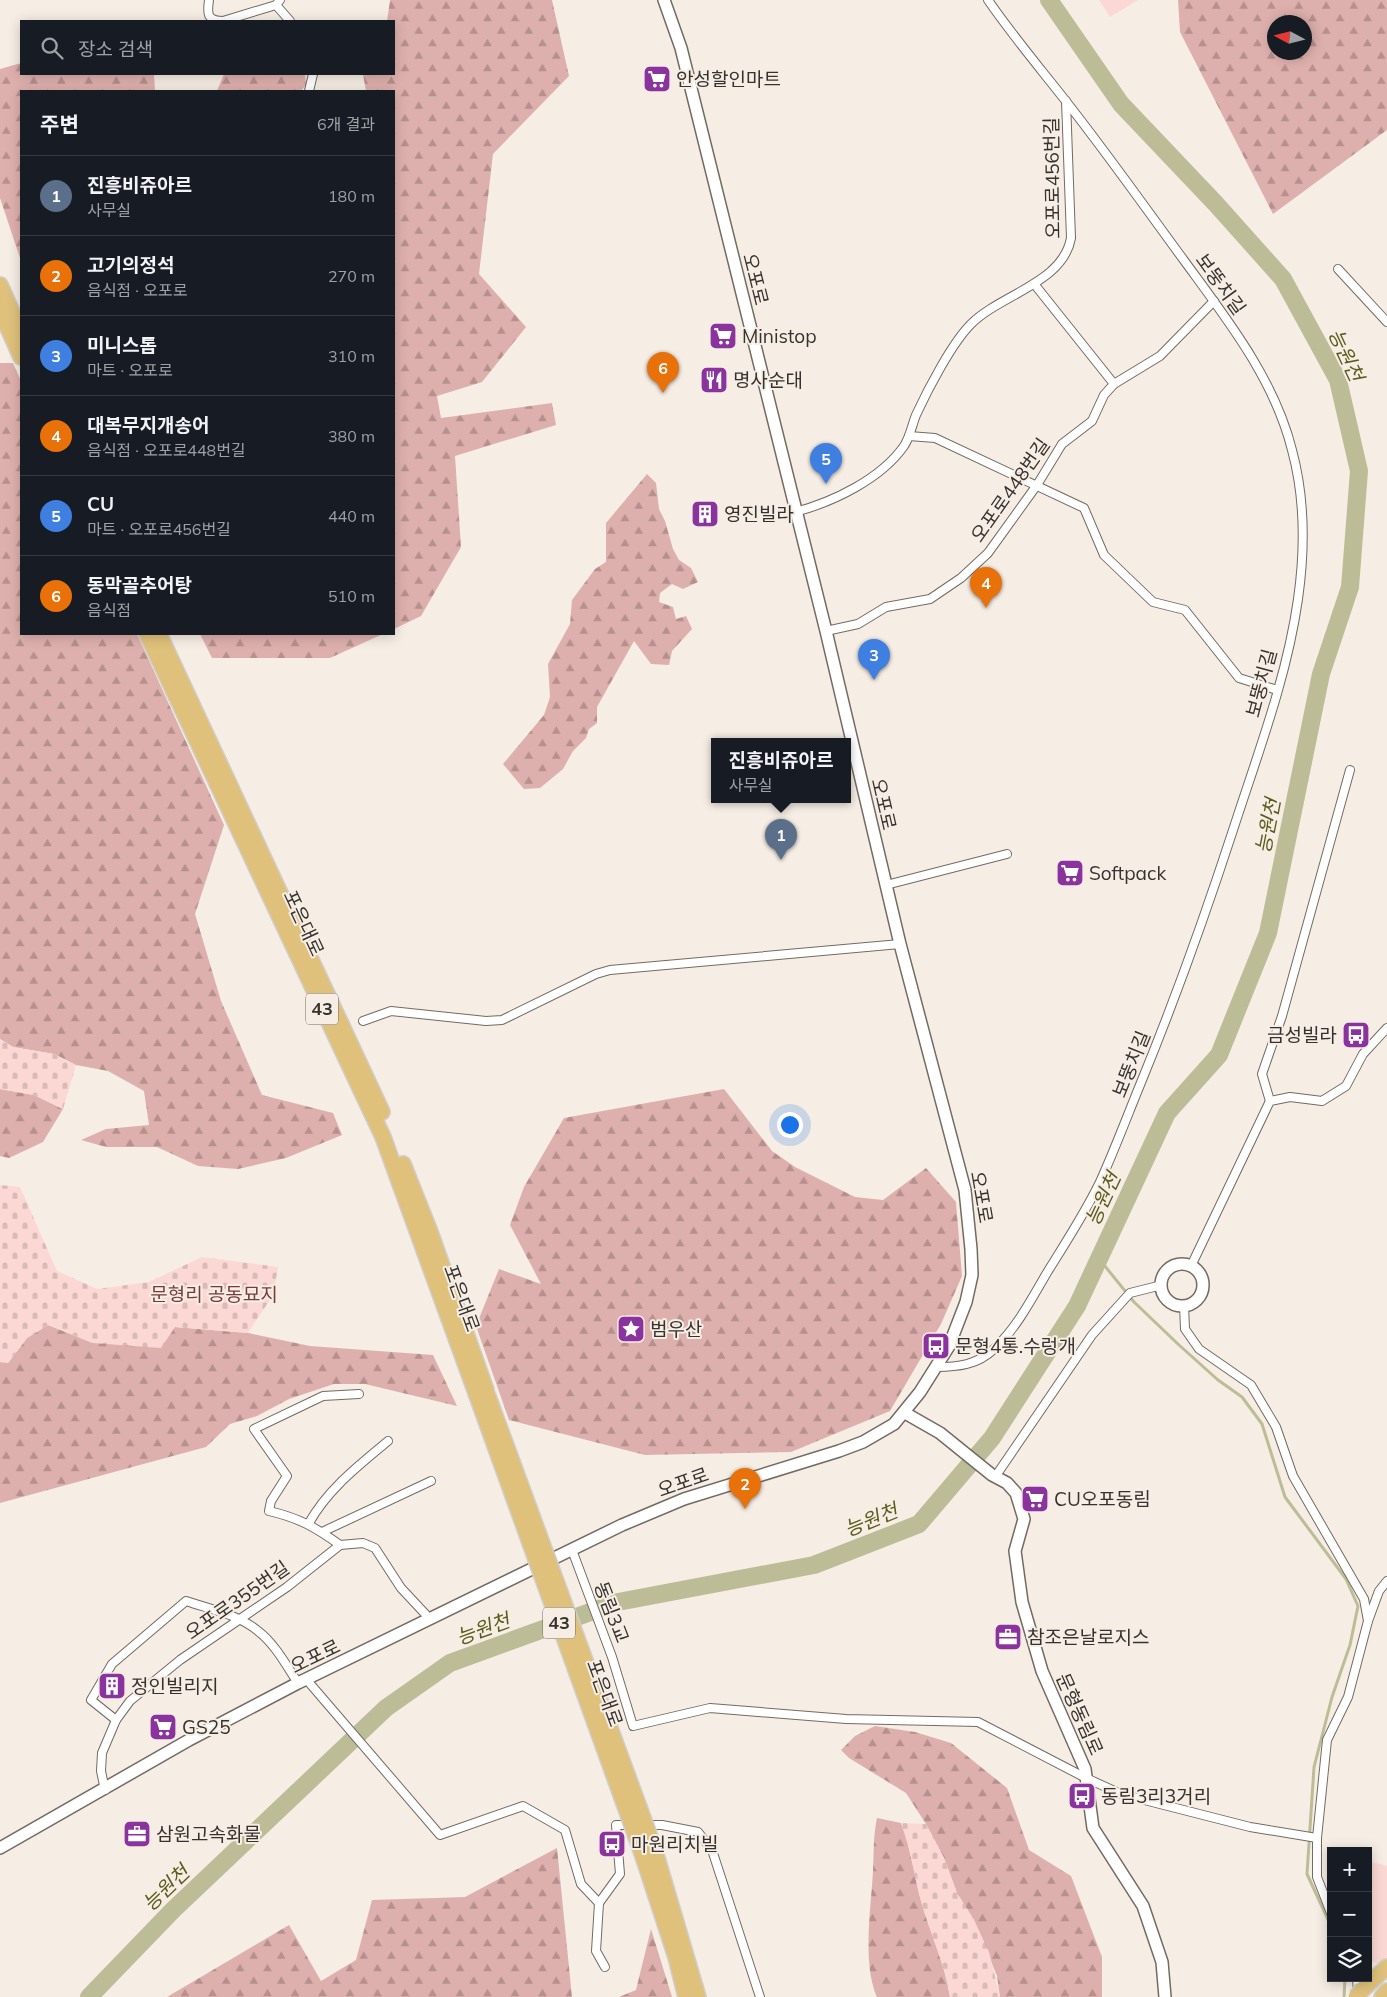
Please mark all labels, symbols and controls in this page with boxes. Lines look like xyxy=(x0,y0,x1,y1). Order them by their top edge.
north arrow xyxy=(1267,15,1312,60)
search box xyxy=(20,20,395,75)
icon: search xyxy=(38,34,66,62)
text: 장소 검색 xyxy=(78,37,153,61)
supermarket icon: 안성할인마트 xyxy=(642,64,672,94)
place label: 안성할인마트 xyxy=(676,67,781,91)
text: 주변 xyxy=(40,111,79,137)
text: 6개 결과 xyxy=(317,114,375,134)
street label: 오포로456번길 xyxy=(1039,117,1065,239)
text: 진흥비쥬아르 xyxy=(87,173,192,197)
text: 1 xyxy=(51,186,61,206)
text: 180 m xyxy=(328,186,375,206)
text: 사무실 xyxy=(87,200,131,220)
street label: 보뚱치길 xyxy=(1191,249,1251,319)
street label: 오포로 xyxy=(738,251,774,307)
text: 고기의정석 xyxy=(87,253,174,277)
text: 2 xyxy=(51,266,61,286)
text: 270 m xyxy=(328,266,375,286)
text: 음식점 · 오포로 xyxy=(87,280,187,300)
supermarket icon: Ministop xyxy=(708,321,738,351)
place label: Ministop xyxy=(742,324,817,348)
water label: 능원천 xyxy=(1323,324,1371,387)
text: 미니스톱 xyxy=(87,333,157,357)
text: 3 xyxy=(51,346,61,366)
text: 310 m xyxy=(328,346,375,366)
pin: 6 xyxy=(647,352,679,393)
text: 마트 · 오포로 xyxy=(87,360,173,380)
restaurant icon: 명사순대 xyxy=(699,365,729,395)
place label: 명사순대 xyxy=(733,368,803,392)
text: 대복무지개송어 xyxy=(87,413,209,437)
text: 4 xyxy=(51,426,61,446)
text: 380 m xyxy=(328,426,375,446)
street label: 오포로448번길 xyxy=(965,433,1055,547)
text: 음식점 · 오포로448번길 xyxy=(87,440,246,460)
pin: 5 xyxy=(810,443,842,484)
text: CU xyxy=(87,492,114,516)
building icon: 영진빌라 xyxy=(690,499,720,529)
place label: 영진빌라 xyxy=(724,502,794,526)
text: 5 xyxy=(51,506,61,526)
text: 440 m xyxy=(328,506,375,526)
text: 마트 · 오포로456번길 xyxy=(87,519,231,539)
pin: 4 xyxy=(970,567,1002,608)
text: 동막골추어탕 xyxy=(87,573,192,597)
text: 6 xyxy=(51,586,61,606)
text: 510 m xyxy=(328,586,375,606)
text: 음식점 xyxy=(87,600,131,620)
pin: 3 xyxy=(858,639,890,680)
street label: 보뚱치길 xyxy=(1240,646,1282,720)
popup xyxy=(711,738,851,803)
text: 진흥비쥬아르 xyxy=(729,748,833,772)
text: 사무실 xyxy=(729,775,773,795)
street label: 오포로 xyxy=(866,776,902,832)
water label: 능원천 xyxy=(1250,794,1286,855)
pin: 1 xyxy=(765,819,797,860)
supermarket icon: Softpack xyxy=(1055,858,1085,888)
place label: Softpack xyxy=(1089,861,1166,885)
street label: 포은대로 xyxy=(278,886,330,960)
road number: 43 xyxy=(306,994,338,1024)
bus stop icon: 금성빌라 xyxy=(1341,1020,1371,1050)
place label: 금성빌라 xyxy=(1267,1023,1337,1047)
street label: 보뚱치길 xyxy=(1107,1027,1155,1101)
your location xyxy=(777,1112,803,1138)
water label: 능원천 xyxy=(1080,1166,1127,1229)
street label: 오포로 xyxy=(966,1169,998,1225)
street label: 포은대로 xyxy=(439,1261,485,1335)
park label: 문형리 공동묘지 xyxy=(150,1282,278,1306)
place icon: 범우산 xyxy=(616,1314,646,1344)
place label: 범우산 xyxy=(650,1317,702,1341)
bus stop icon: 문형4통.수렁개 xyxy=(921,1331,951,1361)
place label: 문형4통.수렁개 xyxy=(955,1334,1076,1358)
street label: 오포로 xyxy=(654,1462,712,1502)
pin: 2 xyxy=(729,1468,761,1509)
supermarket icon: CU오포동림 xyxy=(1020,1484,1050,1514)
place label: CU오포동림 xyxy=(1054,1487,1151,1511)
water label: 능원천 xyxy=(841,1497,903,1541)
street label: 오포로355번길 xyxy=(180,1555,294,1645)
street label: 동림3교 xyxy=(589,1578,635,1646)
water label: 능원천 xyxy=(453,1606,515,1650)
road number: 43 xyxy=(543,1608,575,1639)
office icon: 참조은날로지스 xyxy=(993,1622,1023,1652)
place label: 참조은날로지스 xyxy=(1027,1625,1149,1649)
street label: 오포로 xyxy=(286,1634,344,1678)
street label: 포은대로 xyxy=(582,1656,628,1730)
street label: 문형동림로 xyxy=(1051,1669,1109,1759)
building icon: 정인빌리지 xyxy=(97,1671,127,1701)
place label: 정인빌리지 xyxy=(131,1674,218,1698)
supermarket icon: GS25 xyxy=(148,1712,178,1742)
place label: GS25 xyxy=(182,1715,231,1739)
bus stop icon: 동림3리3거리 xyxy=(1067,1781,1097,1811)
place label: 동림3리3거리 xyxy=(1101,1784,1211,1808)
office icon: 삼원고속화물 xyxy=(122,1819,152,1849)
place label: 삼원고속화물 xyxy=(156,1822,261,1846)
bus stop icon: 마원리치빌 xyxy=(597,1829,627,1859)
place label: 마원리치빌 xyxy=(631,1832,718,1856)
map controls xyxy=(1327,1847,1372,1982)
button: + xyxy=(1327,1847,1372,1892)
water label: 능원천 xyxy=(137,1858,196,1916)
button: − xyxy=(1327,1892,1372,1937)
button: layers xyxy=(1327,1937,1372,1982)

